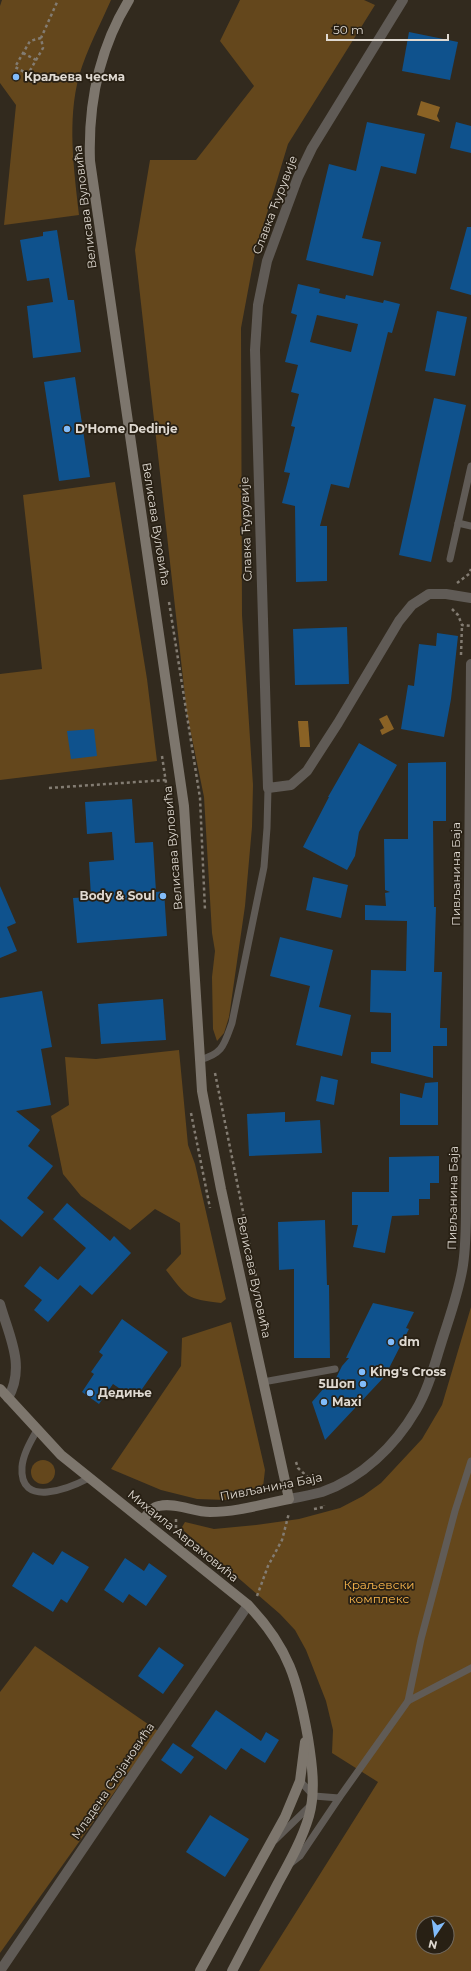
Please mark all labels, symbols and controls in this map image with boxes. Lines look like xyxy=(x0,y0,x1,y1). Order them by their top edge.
scale bar xyxy=(327,16,448,42)
text: 50 m xyxy=(333,22,364,37)
place label: Краљева чесма xyxy=(24,69,125,84)
marker: Краљева чесма xyxy=(11,72,21,82)
street label: Велисава Вуловића xyxy=(69,144,100,270)
street label: Славка Ћурувије xyxy=(249,153,300,256)
place label: D'Home Dedinje xyxy=(75,421,178,436)
marker: D'Home Dedinje xyxy=(62,424,72,434)
street label: Велисава Вуловића xyxy=(139,461,174,587)
street label: Славка Ћурувије xyxy=(236,476,255,582)
street label: Велисава Вуловића xyxy=(160,785,185,911)
street label: Пивљанина Баја xyxy=(448,822,463,926)
place label: Body & Soul xyxy=(80,888,155,903)
marker: Body & Soul xyxy=(158,891,168,901)
street label: Пивљанина Баја xyxy=(444,1146,461,1250)
street label: Велисава Вуловића xyxy=(234,1214,275,1339)
place label: dm xyxy=(399,1334,420,1349)
marker: dm xyxy=(386,1337,396,1347)
place label: King's Cross xyxy=(370,1364,447,1379)
marker: King's Cross xyxy=(357,1367,367,1377)
place label: 5Шоп xyxy=(319,1376,355,1391)
marker: 5Шоп xyxy=(358,1379,368,1389)
place label: Дедиње xyxy=(98,1385,152,1400)
marker: Дедиње xyxy=(85,1388,95,1398)
place label: Maxi xyxy=(332,1394,362,1409)
marker: Maxi xyxy=(319,1397,329,1407)
street label: Пивљанина Баја xyxy=(218,1469,323,1504)
street label: Михаила Аврамовића xyxy=(125,1486,242,1585)
park label: Краљевски комплекс xyxy=(343,1577,415,1606)
street label: Младена Стојановића xyxy=(68,1719,157,1842)
north arrow xyxy=(415,1915,455,1955)
text: N xyxy=(427,1937,439,1953)

